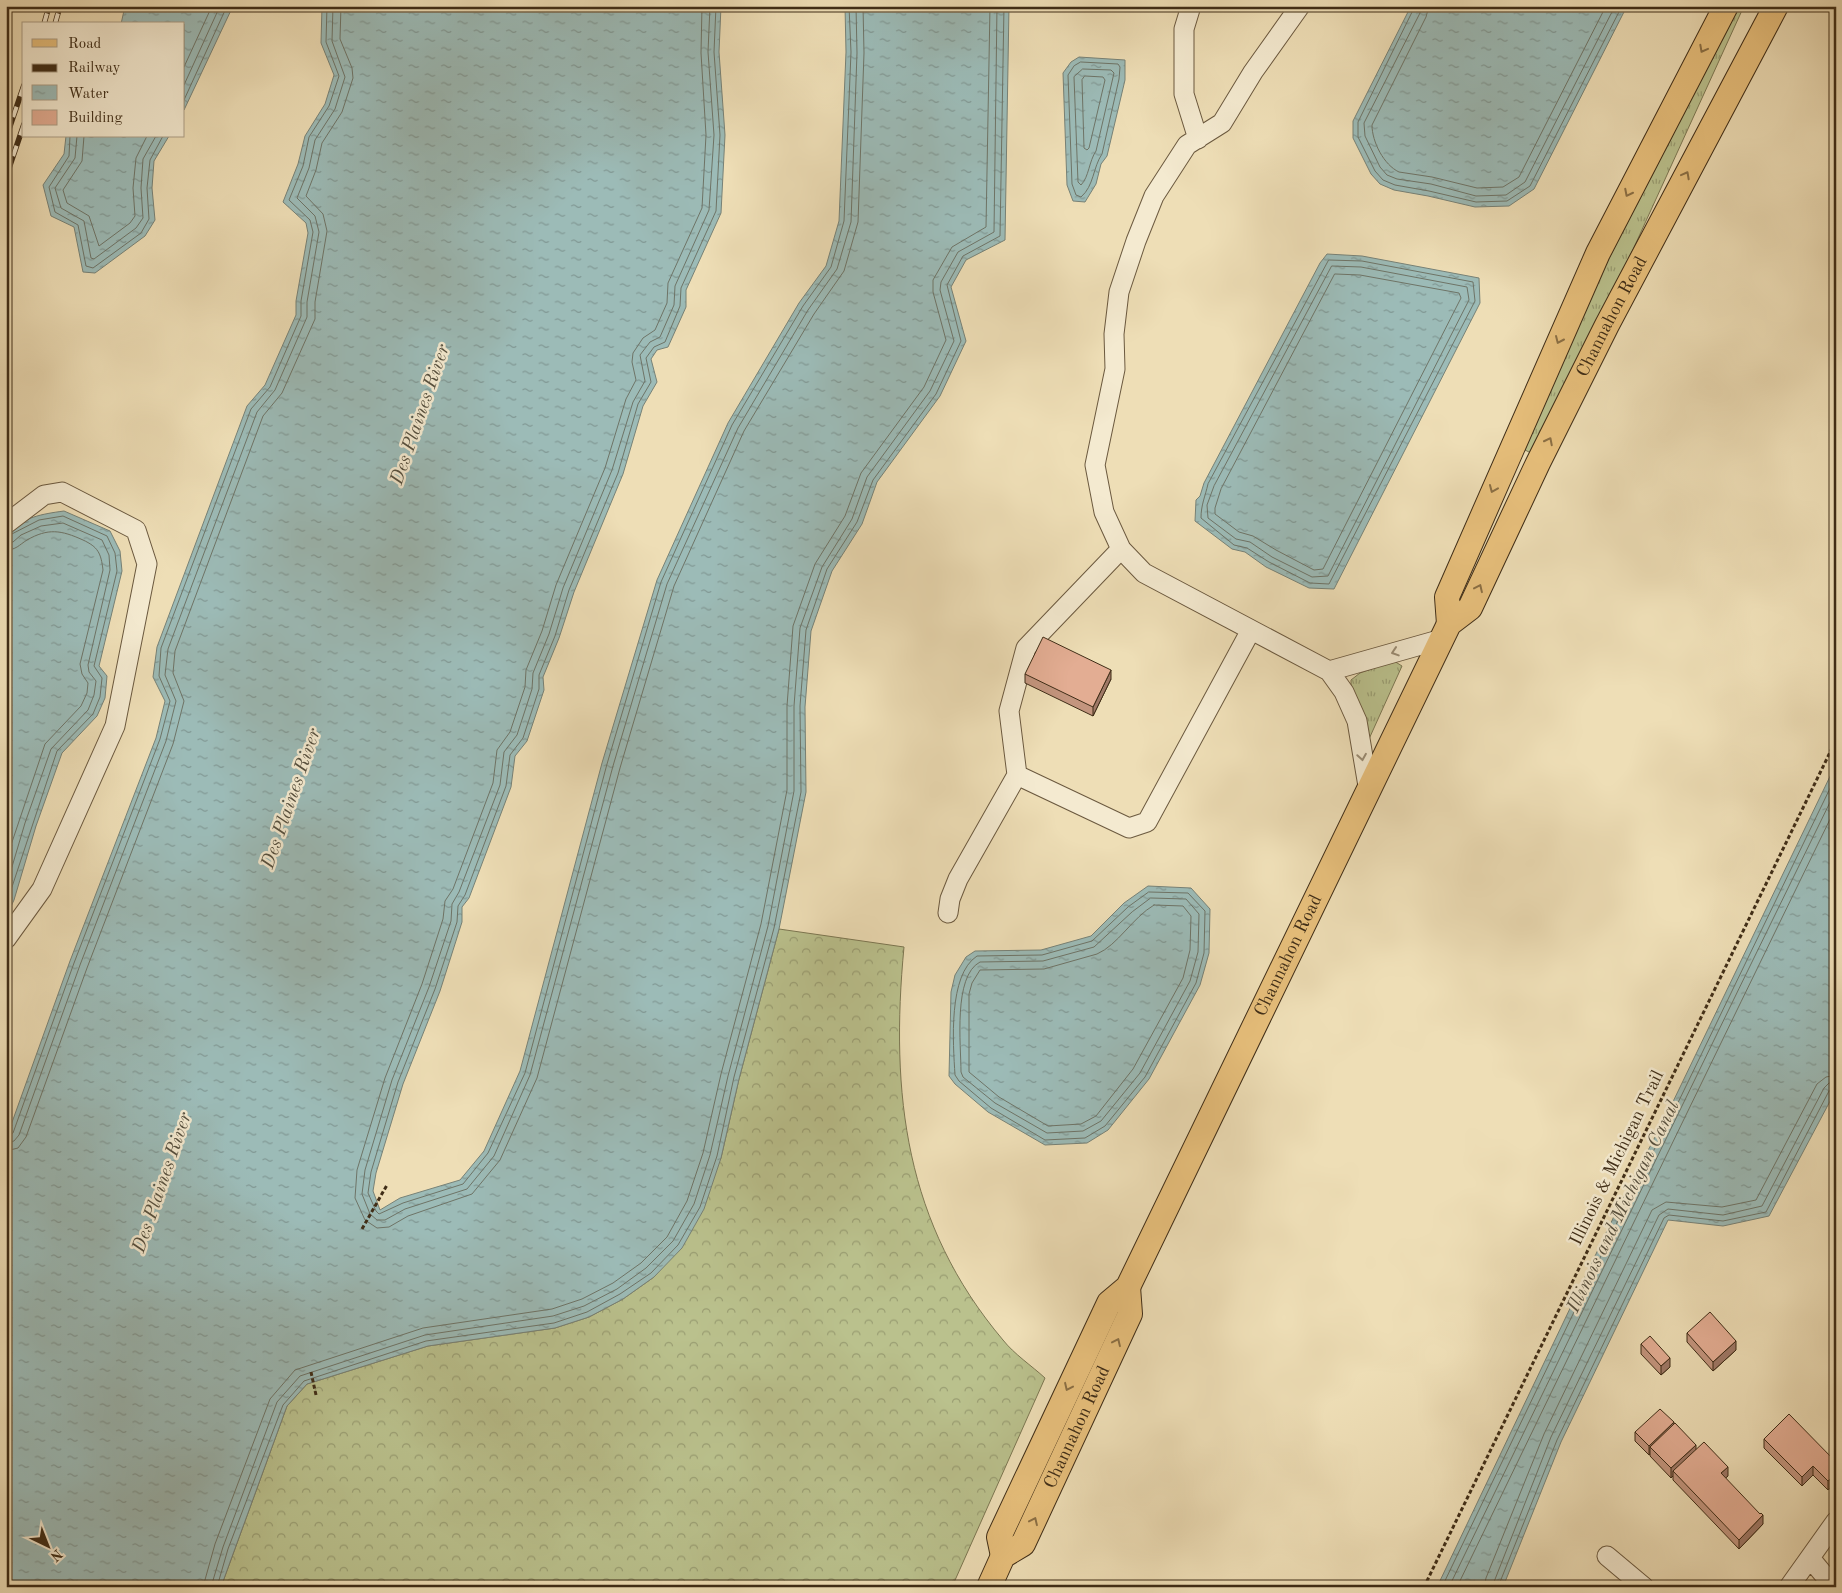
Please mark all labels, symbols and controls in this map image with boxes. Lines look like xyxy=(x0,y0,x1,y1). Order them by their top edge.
legend xyxy=(22,22,185,138)
text: Road xyxy=(68,37,102,52)
one-way arrow xyxy=(1699,44,1709,53)
text: Railway xyxy=(68,61,121,76)
text: Water xyxy=(68,87,109,102)
text: Building xyxy=(68,111,123,126)
one-way arrow xyxy=(1680,172,1690,181)
one-way arrow xyxy=(1624,188,1634,197)
street label: Channahon Road xyxy=(1574,254,1651,380)
one-way arrow xyxy=(1554,335,1565,344)
water label: Des Plaines River xyxy=(388,342,454,488)
one-way arrow xyxy=(1543,437,1553,446)
one-way arrow xyxy=(1489,484,1500,493)
one-way arrow xyxy=(1473,584,1484,593)
one-way arrow xyxy=(1391,646,1400,656)
water label: Des Plaines River xyxy=(259,726,325,872)
one-way arrow xyxy=(1357,752,1367,761)
street label: Channahon Road xyxy=(1251,892,1325,1019)
street label: Illinois & Michigan Trail xyxy=(1567,1068,1667,1248)
water label: Illinois and Michigan Canal xyxy=(1564,1098,1684,1317)
water label: Des Plaines River xyxy=(130,1110,196,1256)
one-way arrow xyxy=(1111,1338,1122,1347)
street label: Channahon Road xyxy=(1041,1363,1113,1491)
one-way arrow xyxy=(1064,1382,1075,1391)
one-way arrow xyxy=(1027,1517,1038,1526)
north arrow xyxy=(22,1520,72,1570)
text: N xyxy=(47,1546,65,1564)

